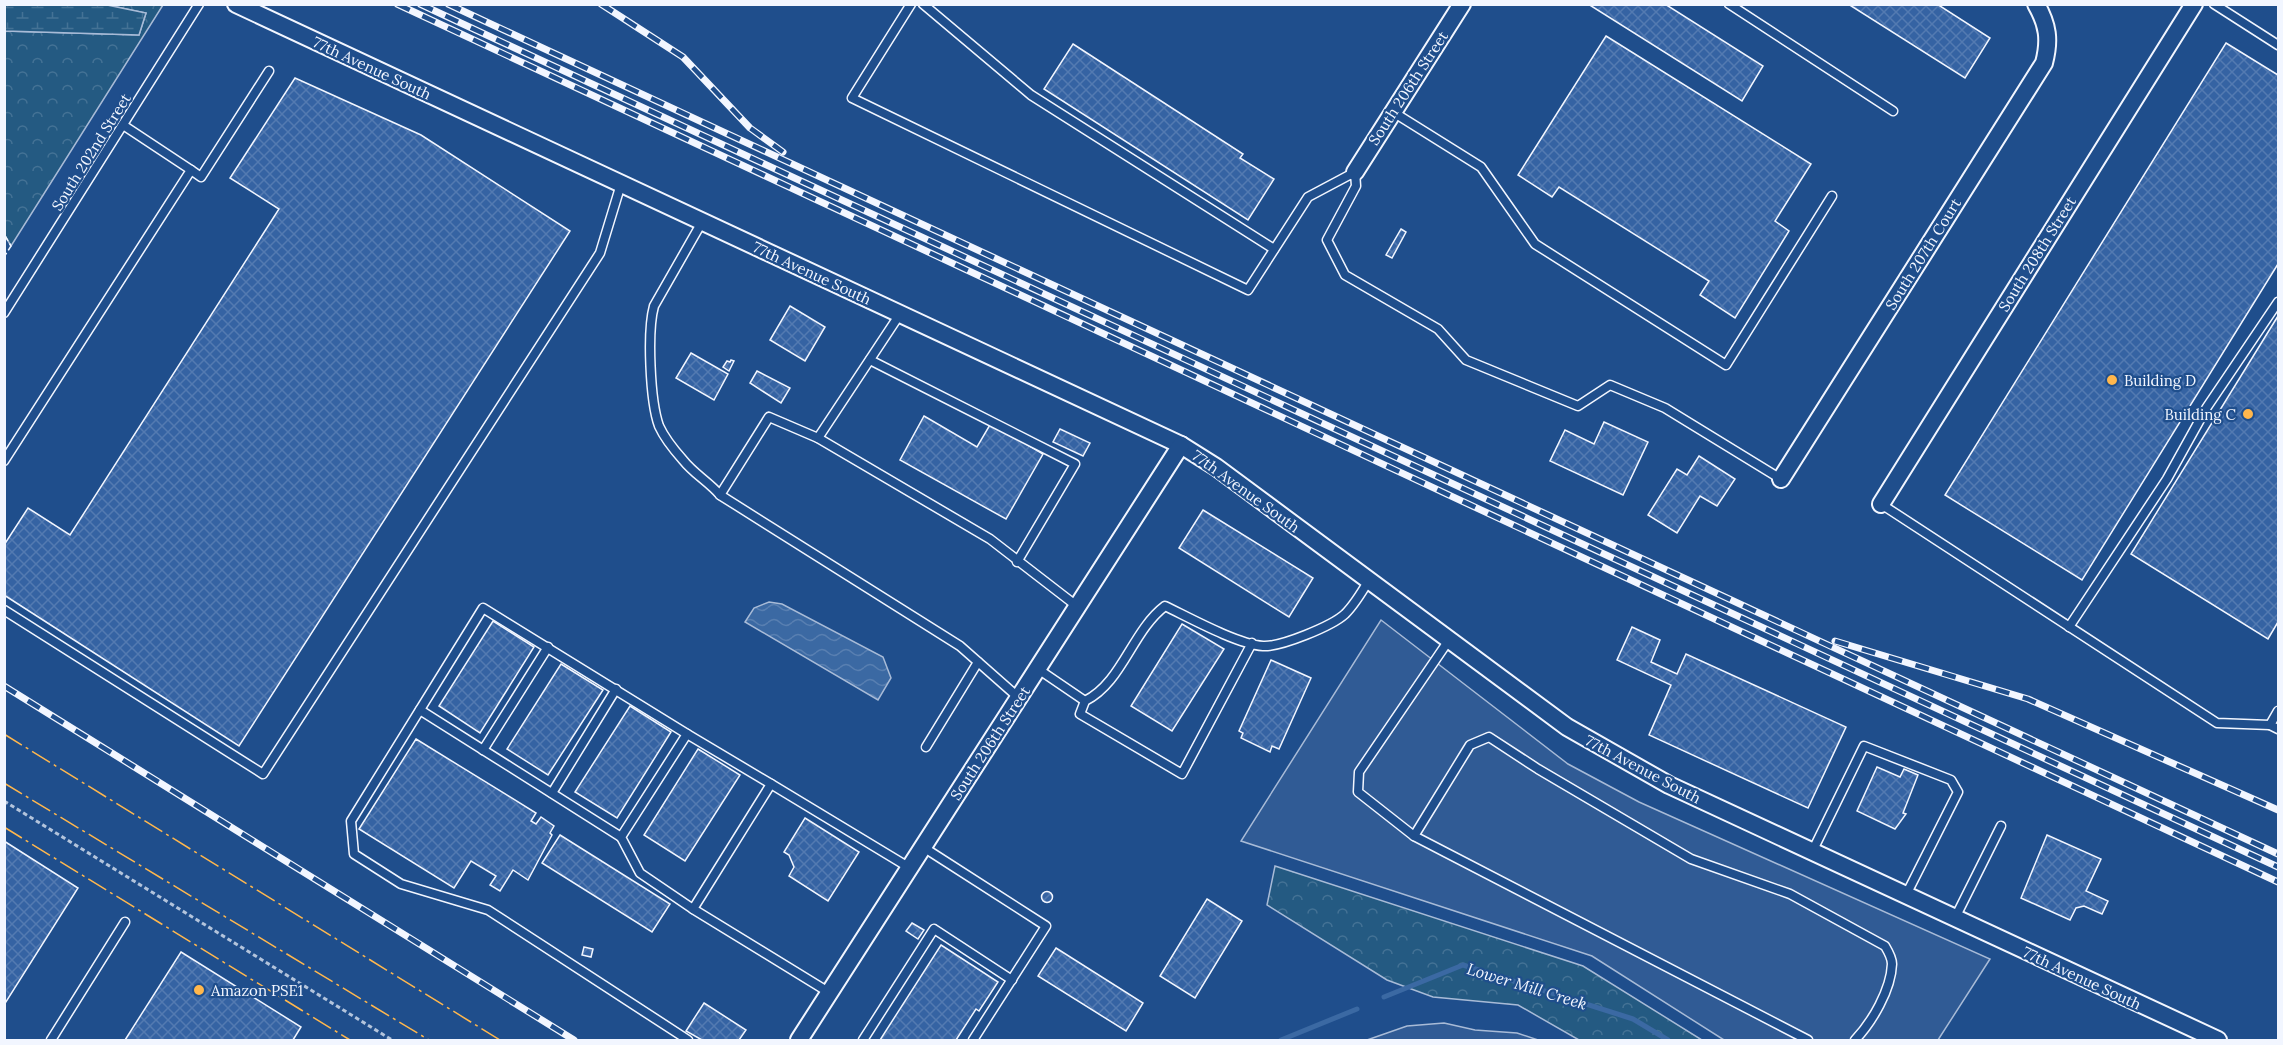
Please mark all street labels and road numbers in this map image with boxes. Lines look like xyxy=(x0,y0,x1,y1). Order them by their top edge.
street label: South 206th Street xyxy=(1364,27,1452,149)
street label: 77th Avenue South xyxy=(310,32,434,104)
street label: South 202nd Street xyxy=(47,90,135,214)
street label: South 208th Street xyxy=(1994,193,2080,315)
street label: South 207th Court xyxy=(1881,194,1965,313)
street label: 77th Avenue South xyxy=(750,237,874,309)
street label: 77th Avenue South xyxy=(1188,446,1304,536)
street label: South 206th Street xyxy=(946,682,1034,804)
street label: 77th Avenue South xyxy=(1582,730,1704,808)
street label: 77th Avenue South xyxy=(2020,942,2144,1014)

